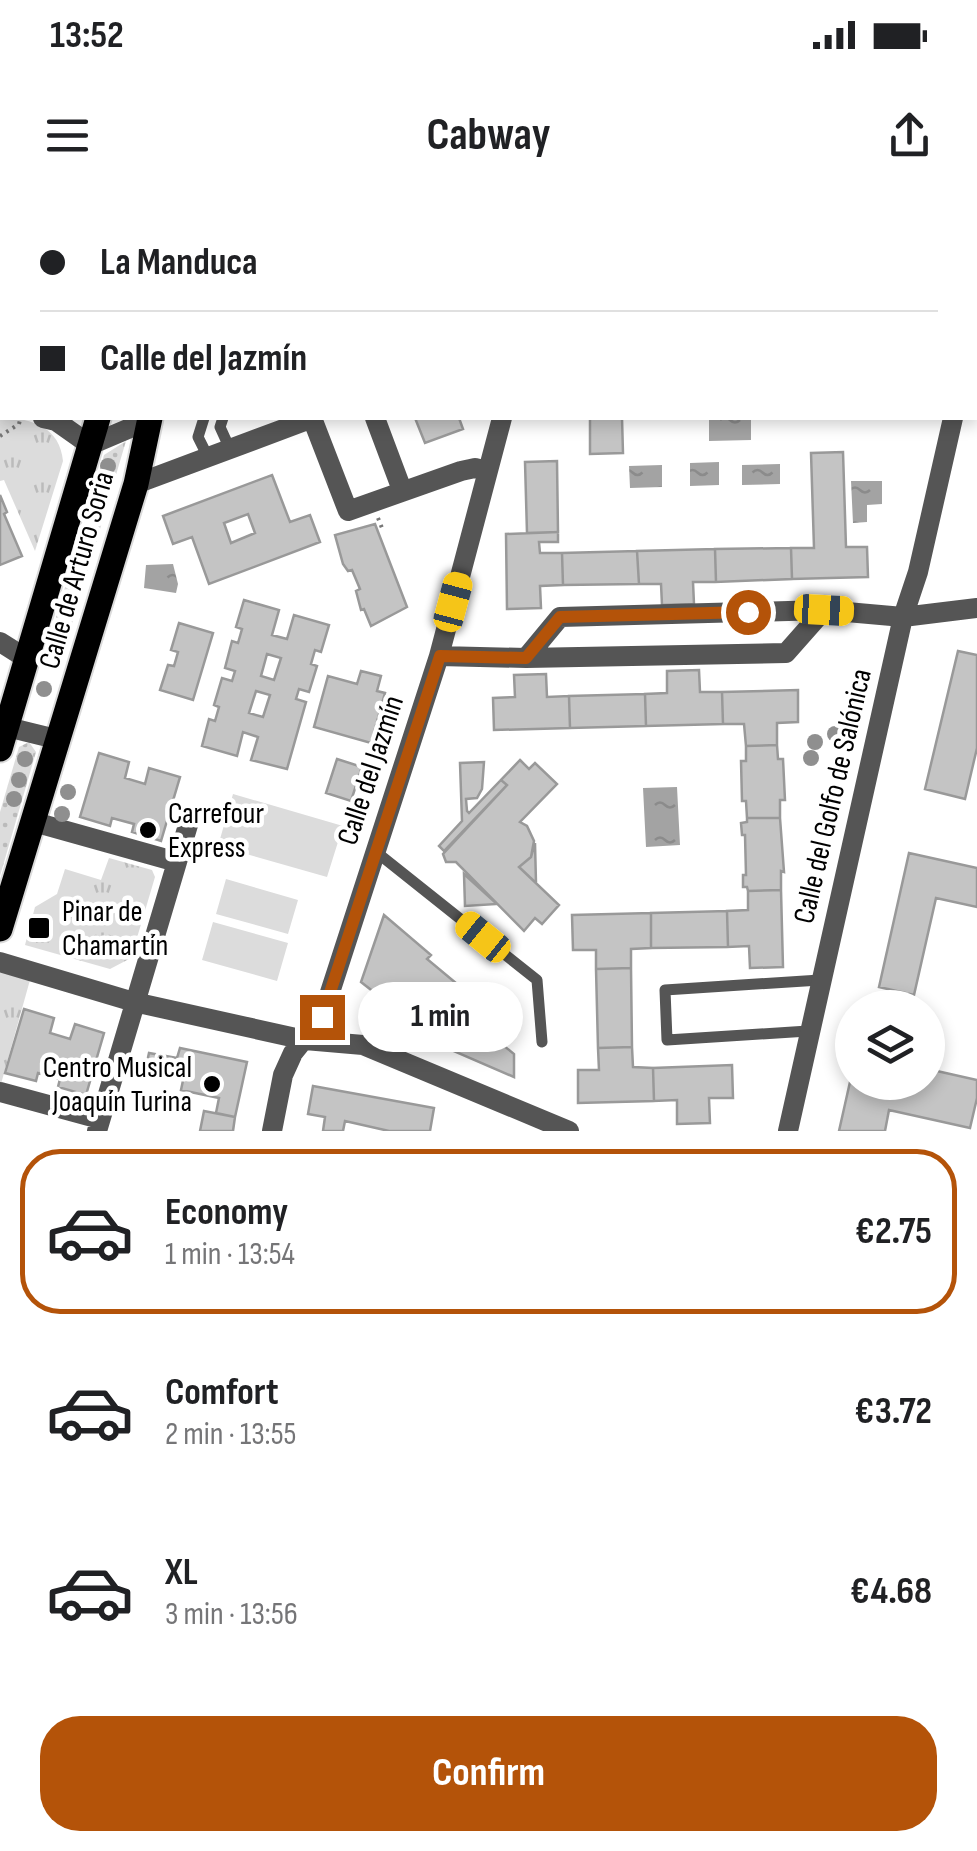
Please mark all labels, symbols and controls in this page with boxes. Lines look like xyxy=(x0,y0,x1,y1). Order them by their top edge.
text: 13:52 xyxy=(50,13,124,58)
icon: menu xyxy=(40,108,95,163)
text: Cabway xyxy=(427,108,550,163)
icon: share xyxy=(882,108,937,163)
text: La Manduca xyxy=(100,240,258,285)
text: Calle del Jazmín xyxy=(100,336,307,381)
street label: Calle de Arturo Soria xyxy=(32,468,122,673)
car xyxy=(431,569,475,635)
route start xyxy=(726,590,771,635)
car xyxy=(793,593,855,627)
street label: Calle del Golfo de Salónica xyxy=(786,665,880,927)
street label: Calle del Jazmín xyxy=(330,691,412,849)
place label: Carrefour Express xyxy=(168,796,264,866)
marker: Carrefour Express xyxy=(137,819,159,841)
place label: Pinar de Chamartín xyxy=(62,894,168,964)
car xyxy=(450,906,516,968)
marker: Pinar de Chamartín xyxy=(26,915,52,941)
callout: 1 min xyxy=(357,982,522,1052)
map controls xyxy=(835,990,945,1100)
button: layers xyxy=(835,990,945,1100)
route end xyxy=(300,995,345,1040)
text: 1 min xyxy=(411,997,470,1036)
place label: Centro Musical Joaquín Turina xyxy=(43,1050,192,1120)
marker: Centro Musical Joaquín Turina xyxy=(201,1073,223,1095)
icon: car xyxy=(45,1187,135,1277)
text: Economy xyxy=(165,1190,288,1235)
text: €2.75 xyxy=(855,1209,932,1254)
text: 1 min · 13:54 xyxy=(165,1235,295,1274)
icon: car xyxy=(45,1367,135,1457)
text: Comfort xyxy=(165,1370,279,1415)
text: €3.72 xyxy=(855,1389,932,1434)
text: 2 min · 13:55 xyxy=(165,1415,296,1454)
icon: car xyxy=(45,1547,135,1637)
text: XL xyxy=(165,1550,198,1595)
text: €4.68 xyxy=(850,1569,932,1614)
text: 3 min · 13:56 xyxy=(165,1595,298,1634)
button: Confirm xyxy=(40,1716,937,1831)

